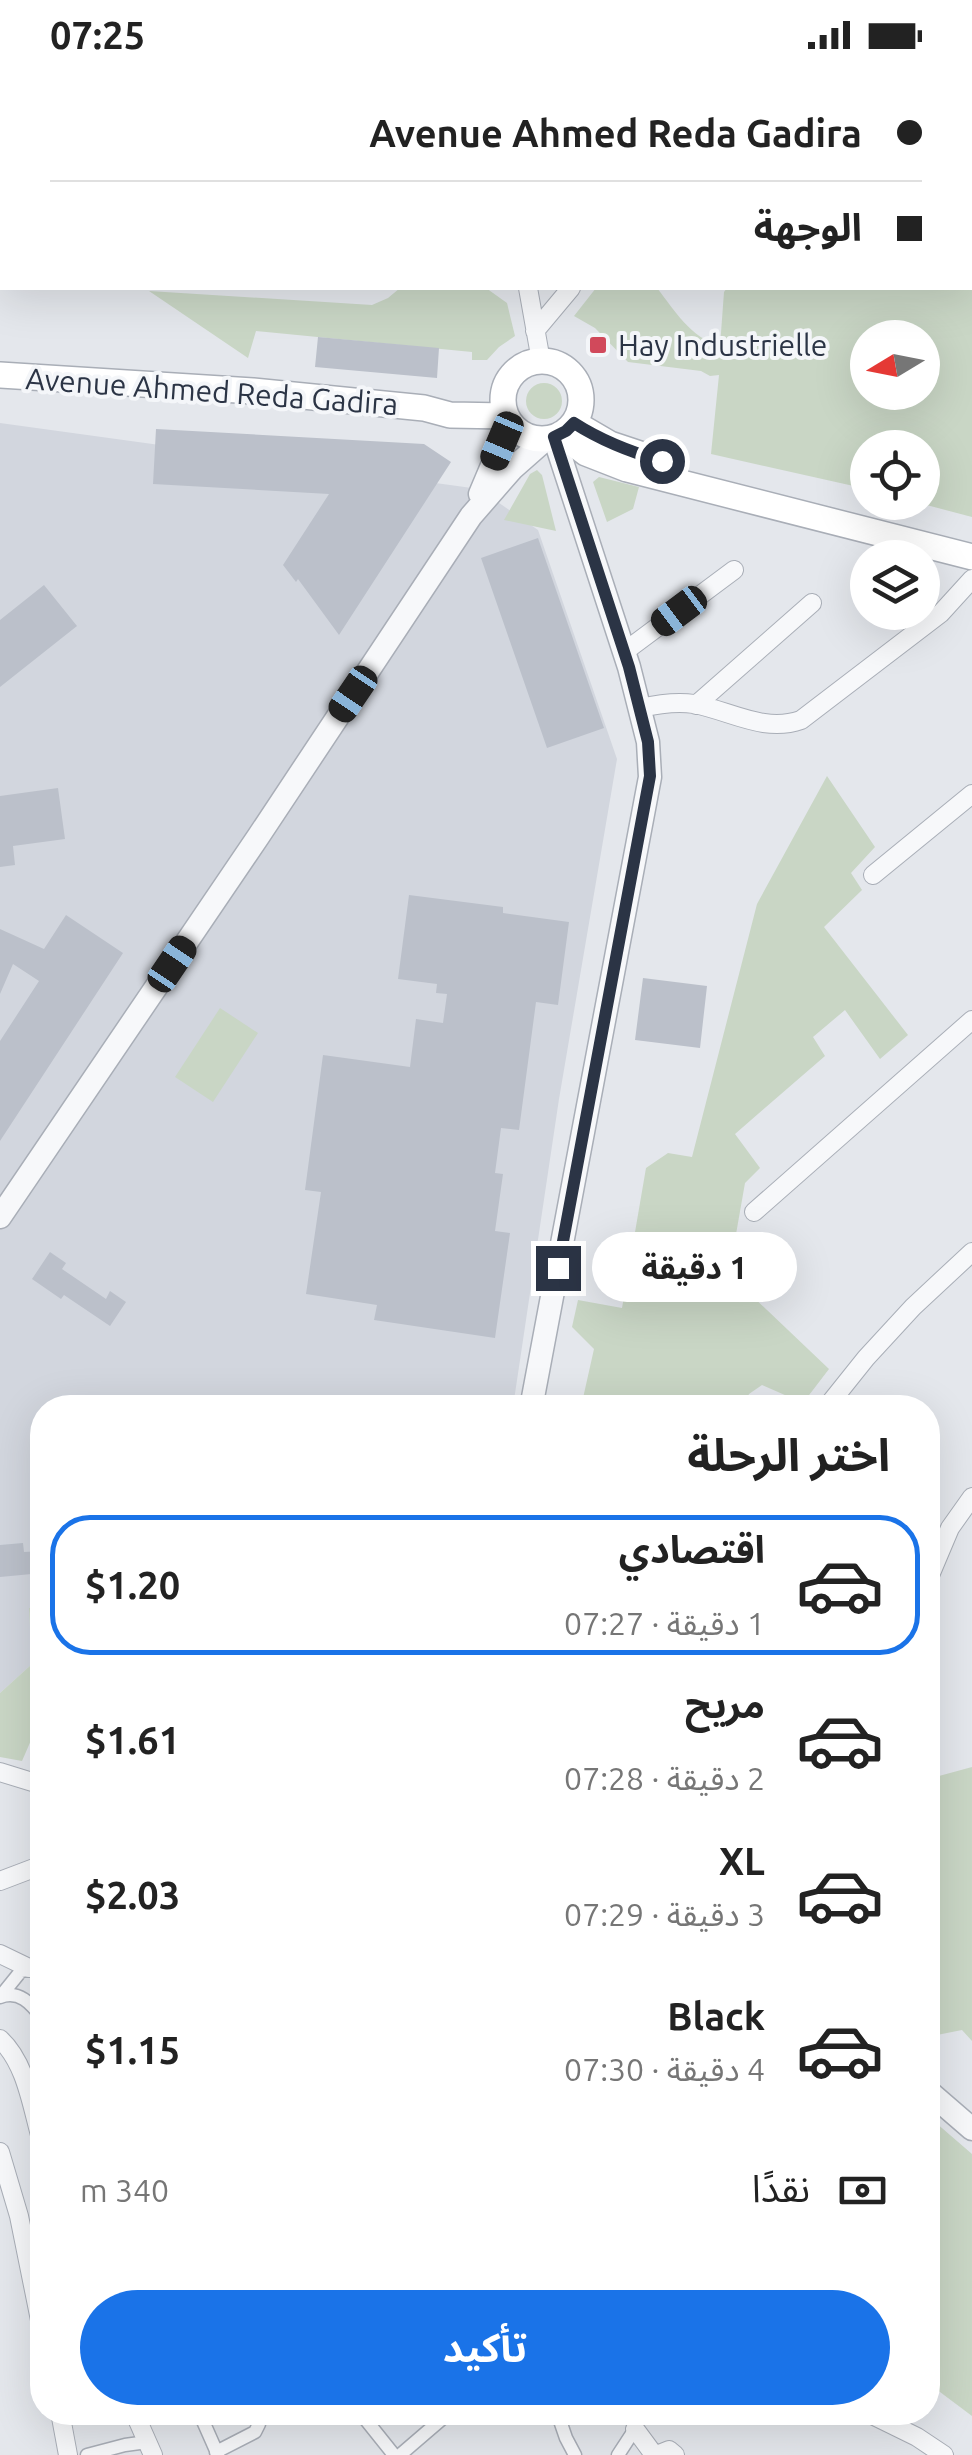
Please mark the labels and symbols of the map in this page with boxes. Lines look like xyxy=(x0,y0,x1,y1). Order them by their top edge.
north arrow xyxy=(850,320,940,410)
place label: Hay Industrielle xyxy=(618,328,827,362)
marker: Hay Industrielle xyxy=(587,334,609,356)
street label: Avenue Ahmed Reda Gadira xyxy=(25,361,399,421)
car xyxy=(476,408,528,474)
route start xyxy=(640,439,685,484)
car xyxy=(646,581,712,641)
car xyxy=(324,661,382,727)
car xyxy=(143,931,201,997)
callout: 1 دقيقة xyxy=(593,1233,798,1303)
route end xyxy=(536,1246,581,1291)

